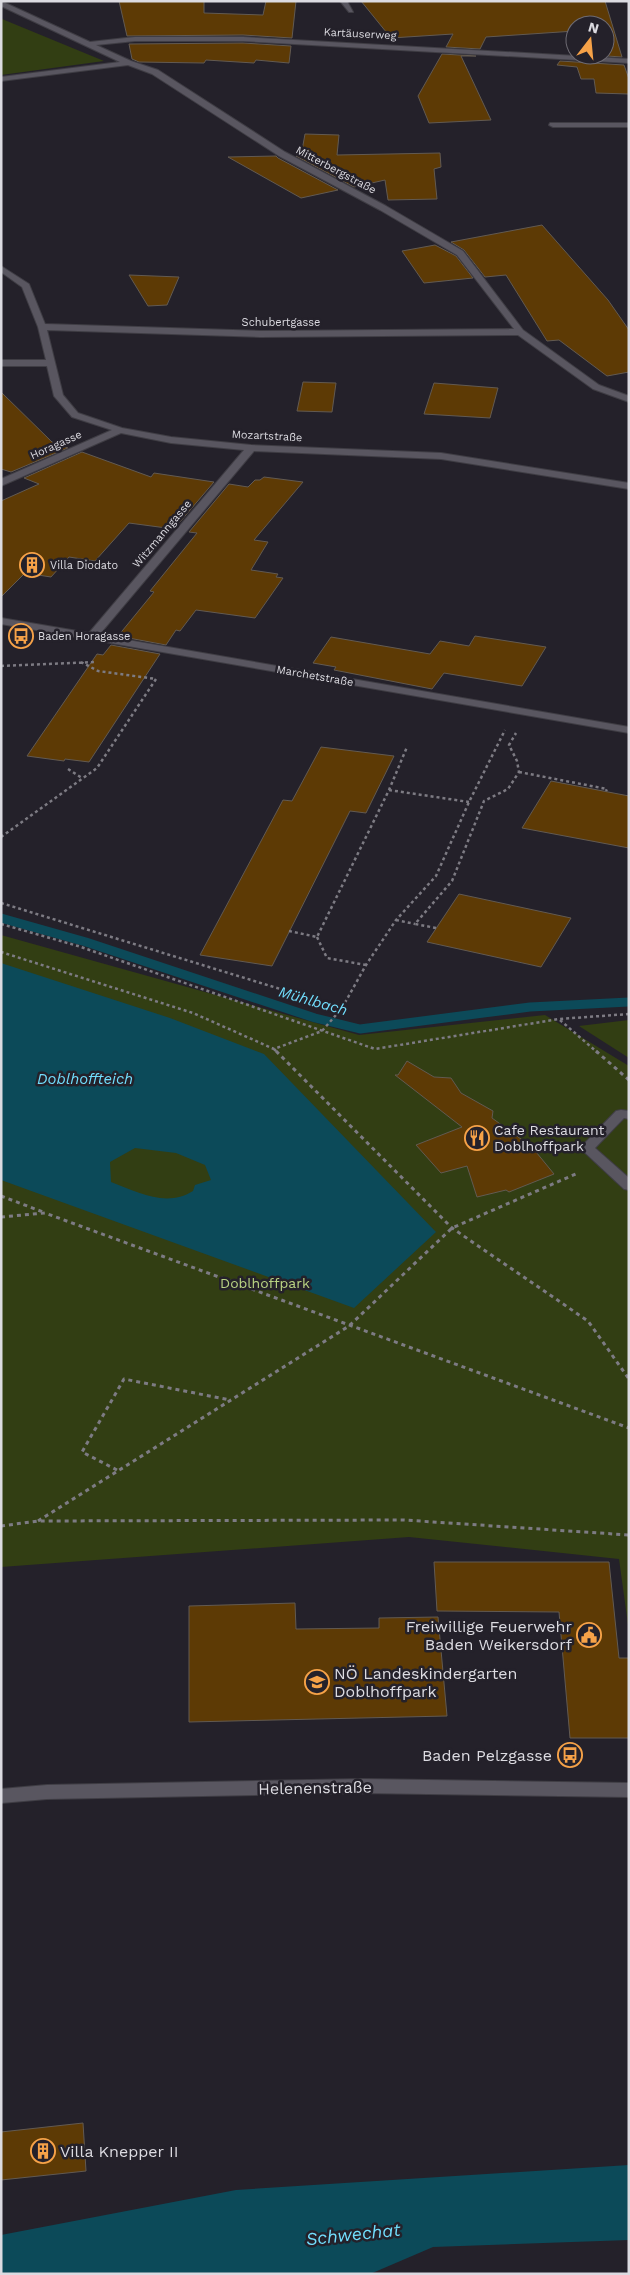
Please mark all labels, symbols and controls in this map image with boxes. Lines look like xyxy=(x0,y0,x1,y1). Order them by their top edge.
north arrow xyxy=(565,15,615,65)
text: N xyxy=(586,18,601,37)
street label: Kartäuserweg xyxy=(323,26,397,42)
street label: Mitterbergstraße xyxy=(294,143,378,197)
street label: Schubertgasse xyxy=(242,316,320,329)
street label: Horagasse xyxy=(28,428,84,462)
street label: Mozartstraße xyxy=(231,428,303,444)
street label: Witzmanngasse xyxy=(130,498,194,570)
building icon: Villa Diodato xyxy=(19,552,45,578)
place label: Villa Diodato xyxy=(50,559,118,572)
bus stop icon: Baden Horagasse xyxy=(8,623,34,649)
place label: Baden Horagasse xyxy=(38,630,130,643)
street label: Marchetstraße xyxy=(276,663,354,689)
water label: Mühlbach xyxy=(277,983,349,1019)
water label: Doblhoffteich xyxy=(37,1070,133,1088)
place label: Cafe Restaurant Doblhoffpark xyxy=(494,1122,605,1154)
restaurant icon: Cafe Restaurant Doblhoffpark xyxy=(464,1125,490,1151)
park label: Doblhoffpark xyxy=(220,1275,310,1291)
place label: Freiwillige Feuerwehr Baden Weikersdorf xyxy=(406,1617,573,1654)
public building icon: Freiwillige Feuerwehr Baden Weikersdorf xyxy=(576,1622,602,1648)
place label: NÖ Landeskindergarten Doblhoffpark xyxy=(334,1664,517,1701)
school or university icon: NÖ Landeskindergarten Doblhoffpark xyxy=(304,1669,330,1695)
bus stop icon: Baden Pelzgasse xyxy=(557,1742,583,1768)
place label: Baden Pelzgasse xyxy=(422,1746,552,1765)
street label: Helenenstraße xyxy=(258,1778,372,1798)
building icon: Villa Knepper II xyxy=(30,2138,56,2164)
place label: Villa Knepper II xyxy=(60,2142,179,2161)
water label: Schwechat xyxy=(305,2219,402,2249)

